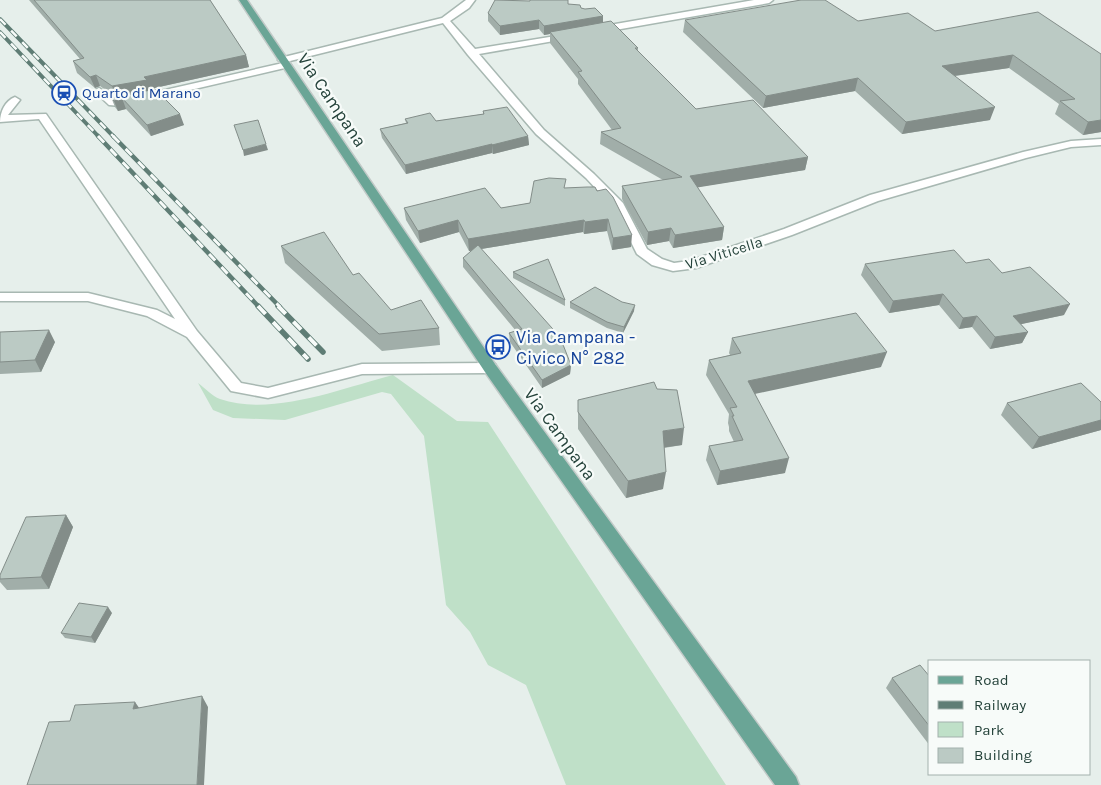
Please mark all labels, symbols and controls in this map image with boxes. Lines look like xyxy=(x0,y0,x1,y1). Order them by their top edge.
street label: Via Campana xyxy=(292,49,372,151)
station icon: Quarto di Marano xyxy=(51,80,77,106)
place label: Quarto di Marano xyxy=(82,84,201,102)
street label: Via Viticella xyxy=(683,233,765,273)
place label: Via Campana - Civico N° 282 xyxy=(516,326,635,369)
bus stop icon: Via Campana - Civico N° 282 xyxy=(485,334,511,360)
street label: Via Campana xyxy=(519,384,601,484)
legend xyxy=(928,660,1091,775)
text: Road xyxy=(974,671,1009,689)
text: Railway xyxy=(974,696,1026,714)
text: Park xyxy=(974,721,1004,739)
text: Building xyxy=(974,746,1032,764)

